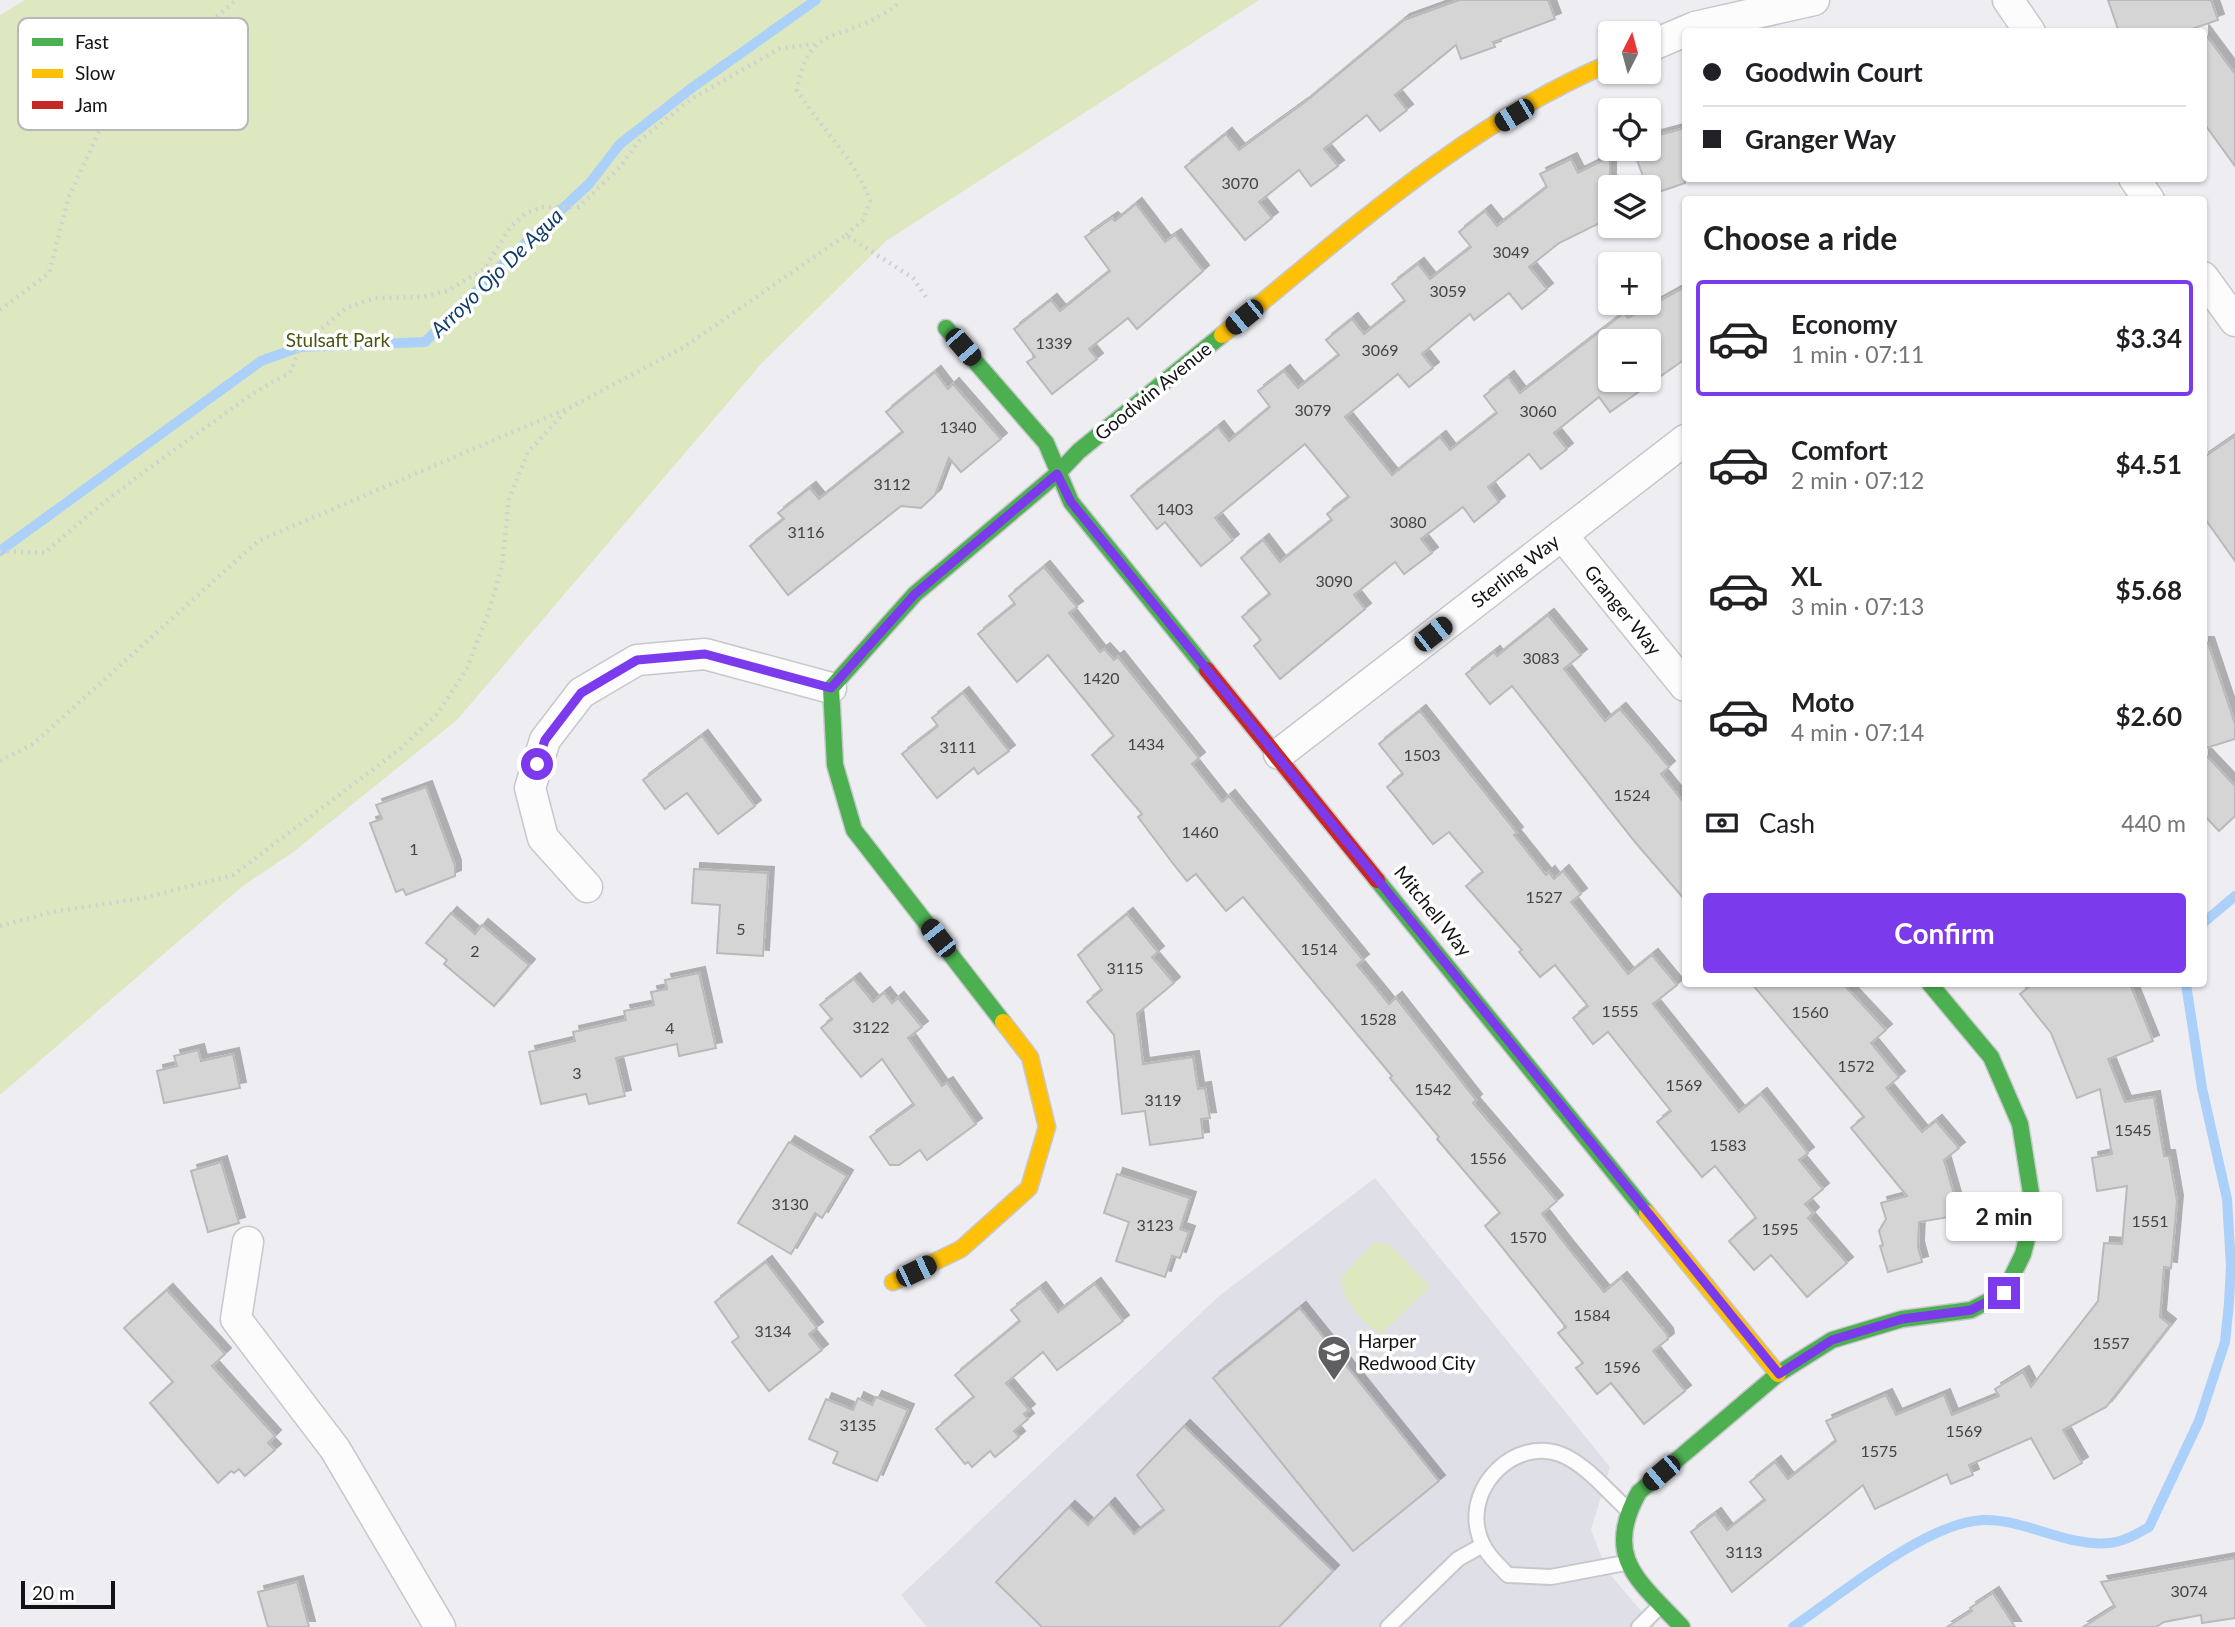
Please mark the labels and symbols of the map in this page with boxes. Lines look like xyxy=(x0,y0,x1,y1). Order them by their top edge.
legend xyxy=(18,18,248,130)
north arrow xyxy=(1598,21,1661,84)
text: Fast xyxy=(75,30,109,53)
text: Slow xyxy=(75,61,115,84)
text: Jam xyxy=(75,93,108,116)
car xyxy=(1491,95,1538,135)
house number: 3070 xyxy=(1221,173,1259,192)
water label: Arroyo Ojo De Agua xyxy=(424,203,567,342)
house number: 3049 xyxy=(1492,242,1530,261)
house number: 3059 xyxy=(1429,281,1467,300)
car xyxy=(1222,296,1267,338)
car xyxy=(942,324,985,370)
park label: Stulsaft Park xyxy=(286,328,390,351)
house number: 1339 xyxy=(1035,333,1073,352)
street label: Goodwin Avenue xyxy=(1090,337,1216,445)
house number: 3069 xyxy=(1361,340,1399,359)
house number: 3079 xyxy=(1294,400,1332,419)
house number: 3060 xyxy=(1519,401,1557,420)
house number: 1340 xyxy=(939,417,977,436)
house number: 3112 xyxy=(873,474,911,493)
house number: 1403 xyxy=(1156,499,1194,518)
house number: 3080 xyxy=(1389,512,1427,531)
house number: 3116 xyxy=(787,522,825,541)
street label: Sterling Way xyxy=(1466,529,1563,612)
street label: Granger Way xyxy=(1580,560,1667,659)
house number: 3090 xyxy=(1315,571,1353,590)
car xyxy=(1410,613,1457,655)
house number: 3083 xyxy=(1522,648,1560,667)
house number: 1420 xyxy=(1082,668,1120,687)
house number: 1434 xyxy=(1127,734,1165,753)
house number: 3111 xyxy=(939,737,977,756)
house number: 1503 xyxy=(1403,745,1441,764)
route start xyxy=(521,748,553,780)
house number: 1524 xyxy=(1613,785,1651,804)
house number: 1460 xyxy=(1181,822,1219,841)
house number: 1 xyxy=(409,839,419,858)
street label: Mitchell Way xyxy=(1390,861,1477,961)
house number: 1527 xyxy=(1525,887,1563,906)
car xyxy=(917,915,960,961)
house number: 5 xyxy=(736,919,746,938)
house number: 1514 xyxy=(1300,939,1338,958)
house number: 2 xyxy=(470,941,480,960)
house number: 3115 xyxy=(1106,958,1144,977)
house number: 1555 xyxy=(1601,1001,1639,1020)
house number: 1560 xyxy=(1791,1002,1829,1021)
house number: 1528 xyxy=(1359,1009,1397,1028)
house number: 3122 xyxy=(852,1017,890,1036)
house number: 4 xyxy=(665,1018,675,1037)
house number: 1572 xyxy=(1837,1056,1875,1075)
house number: 3 xyxy=(572,1063,582,1082)
house number: 1569 xyxy=(1665,1075,1703,1094)
house number: 1542 xyxy=(1414,1079,1452,1098)
house number: 3119 xyxy=(1144,1090,1182,1109)
house number: 1545 xyxy=(2114,1120,2152,1139)
house number: 1583 xyxy=(1709,1135,1747,1154)
house number: 1556 xyxy=(1469,1148,1507,1167)
callout: 2 min xyxy=(1946,1192,2062,1240)
house number: 3130 xyxy=(771,1194,809,1213)
house number: 1551 xyxy=(2131,1211,2169,1230)
house number: 3123 xyxy=(1136,1215,1174,1234)
house number: 1595 xyxy=(1761,1219,1799,1238)
house number: 1570 xyxy=(1509,1227,1547,1246)
car xyxy=(893,1252,940,1290)
route end xyxy=(1988,1277,2020,1309)
house number: 1584 xyxy=(1573,1305,1611,1324)
house number: 3134 xyxy=(754,1321,792,1340)
place label: Harper Redwood City xyxy=(1358,1329,1476,1374)
school or university icon: Harper Redwood City xyxy=(1315,1333,1353,1382)
house number: 1557 xyxy=(2092,1333,2130,1352)
house number: 1596 xyxy=(1603,1357,1641,1376)
house number: 3135 xyxy=(839,1415,877,1434)
house number: 1569 xyxy=(1945,1421,1983,1440)
house number: 1575 xyxy=(1860,1441,1898,1460)
car xyxy=(1639,1451,1684,1495)
house number: 3113 xyxy=(1725,1542,1763,1561)
scale bar xyxy=(21,1578,116,1610)
house number: 3074 xyxy=(2170,1581,2208,1600)

